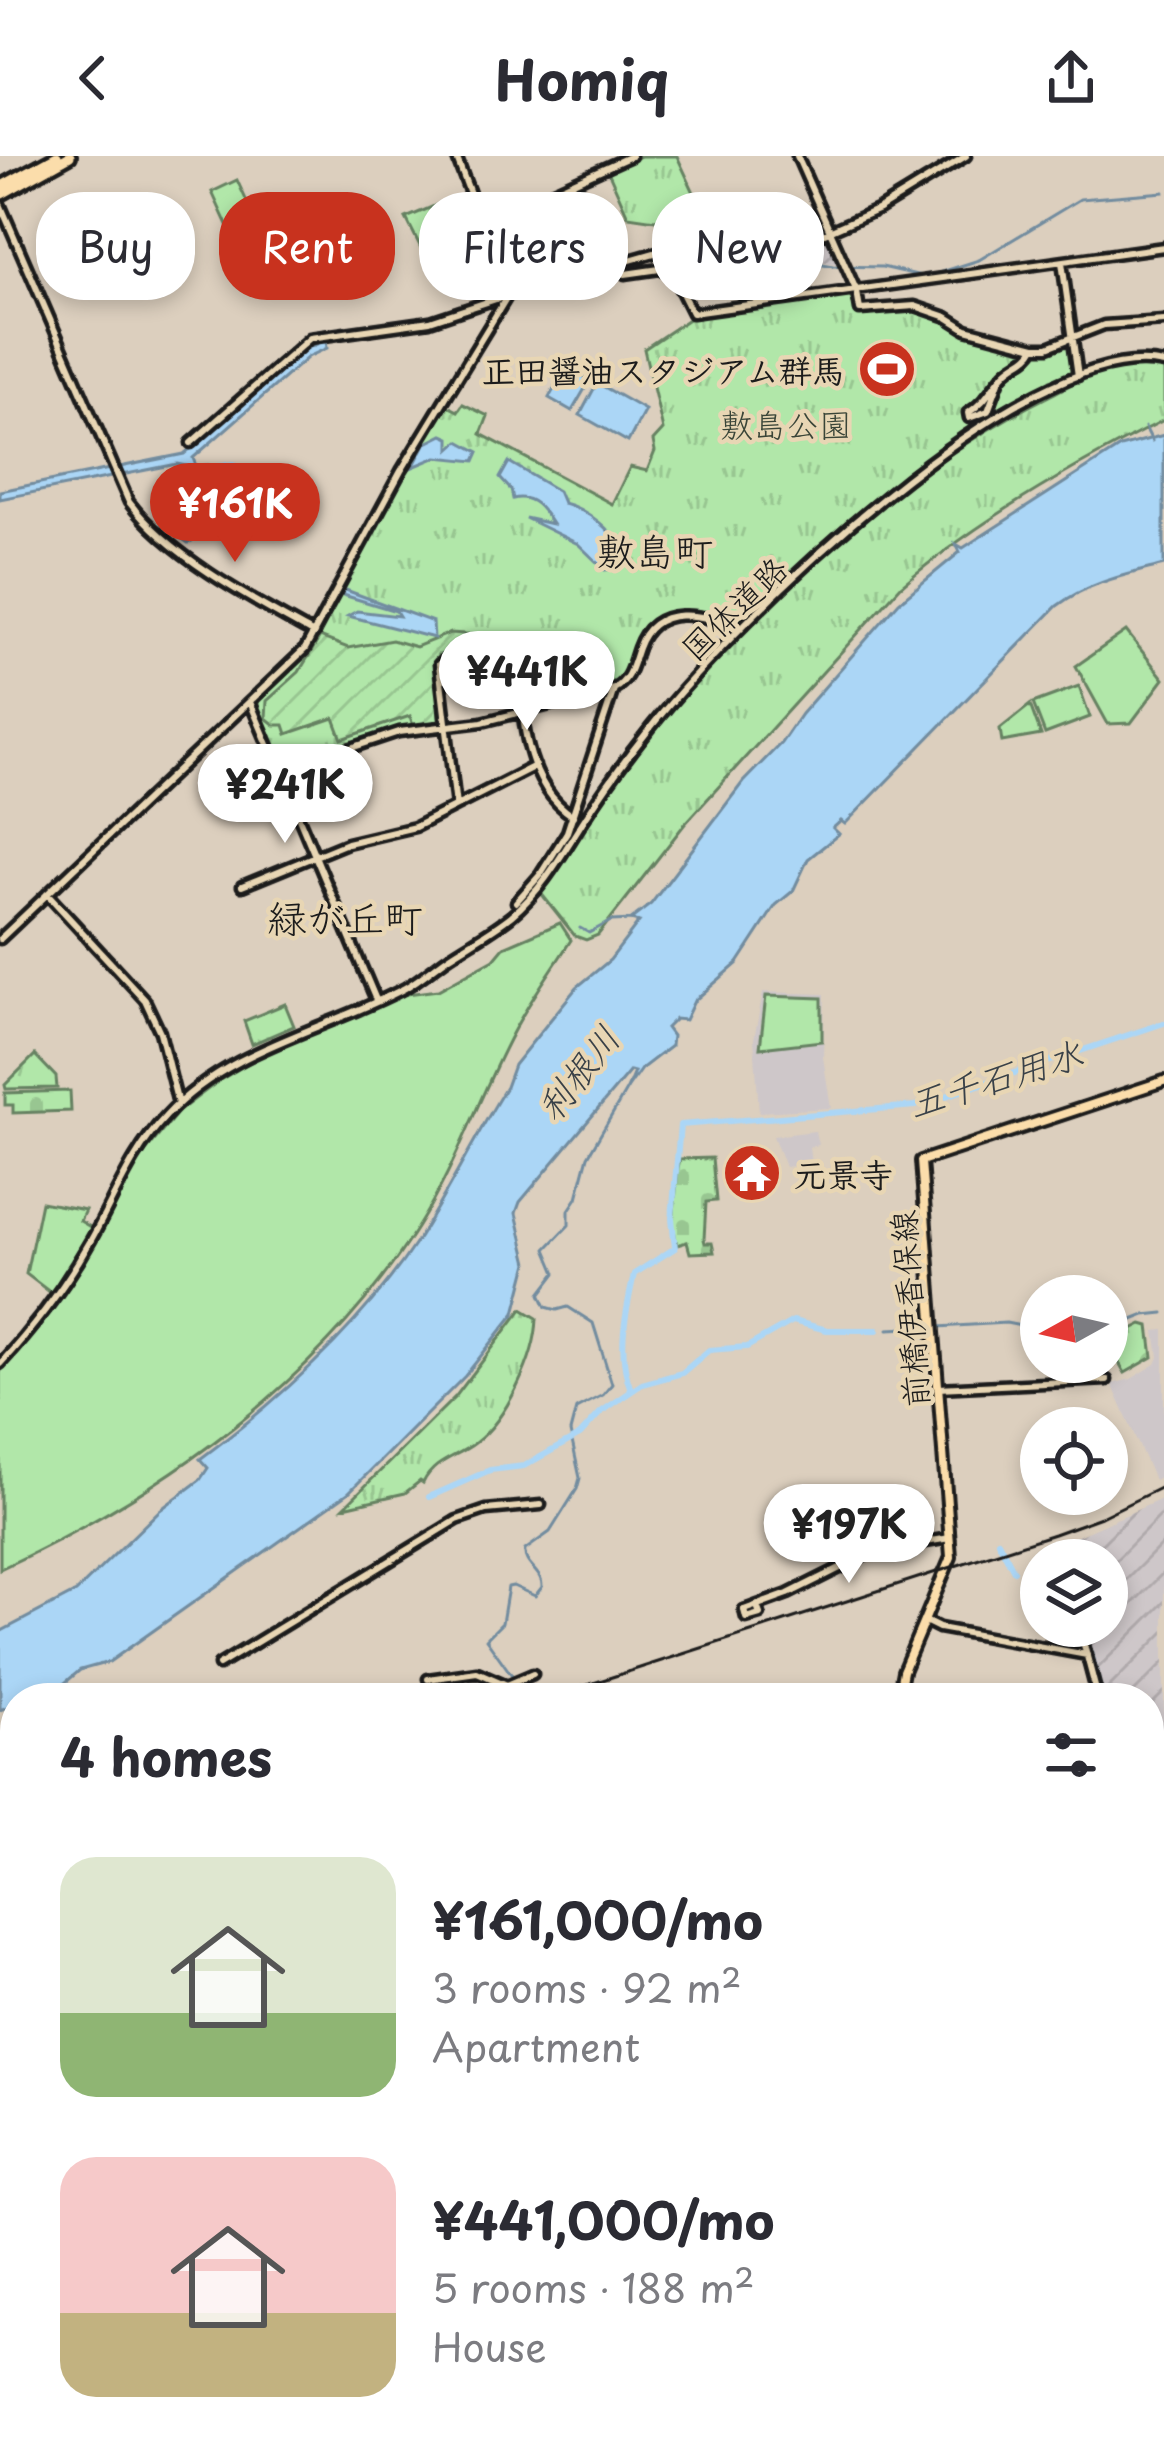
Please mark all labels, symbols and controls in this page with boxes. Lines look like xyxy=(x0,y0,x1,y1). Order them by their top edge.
text: Homiq xyxy=(495,38,669,119)
icon: back xyxy=(60,45,126,111)
icon: share xyxy=(1038,45,1104,111)
chip: Buy xyxy=(36,192,195,300)
chip: Rent xyxy=(219,192,395,300)
chip: Filters xyxy=(419,192,628,300)
chip: New xyxy=(652,192,824,300)
sports icon: 正田醤油スタジアム群馬 xyxy=(856,338,918,400)
place label: 正田醤油スタジアム群馬 xyxy=(482,344,845,394)
park label: 敷島公園 xyxy=(720,398,852,448)
pin: ¥161K xyxy=(151,463,319,565)
text: ¥161K xyxy=(177,472,293,531)
district label: 敷島町 xyxy=(596,520,714,579)
street label: 国体道路 xyxy=(668,543,798,671)
pin: ¥441K xyxy=(443,631,611,733)
text: ¥441K xyxy=(466,640,588,699)
pin: ¥241K xyxy=(201,744,369,846)
text: ¥241K xyxy=(225,753,345,812)
district label: 緑が丘町 xyxy=(267,887,423,946)
water label: 利根川 xyxy=(522,1013,632,1131)
water label: 五千石用水 xyxy=(901,1025,1089,1129)
temple icon: 元景寺 xyxy=(721,1142,783,1204)
place label: 元景寺 xyxy=(794,1148,893,1198)
street label: 前橋伊香保線 xyxy=(876,1208,940,1410)
north arrow xyxy=(1020,1275,1128,1383)
map controls xyxy=(1020,1275,1128,1647)
button: locate xyxy=(1020,1407,1128,1515)
pin: ¥197K xyxy=(765,1484,933,1586)
text: ¥197K xyxy=(791,1493,907,1552)
button: layers xyxy=(1020,1539,1128,1647)
text: 4 homes xyxy=(60,1717,272,1794)
icon: filters xyxy=(1038,1722,1104,1788)
text: ¥161,000/mo xyxy=(432,1880,763,1957)
icon: home xyxy=(156,1905,300,2049)
text: 3 rooms · 92 m² xyxy=(432,1957,742,2016)
text: Apartment xyxy=(432,2016,640,2075)
text: ¥441,000/mo xyxy=(432,2180,775,2257)
icon: home xyxy=(156,2205,300,2349)
text: 5 rooms · 188 m² xyxy=(432,2257,755,2316)
text: House xyxy=(432,2316,546,2375)

